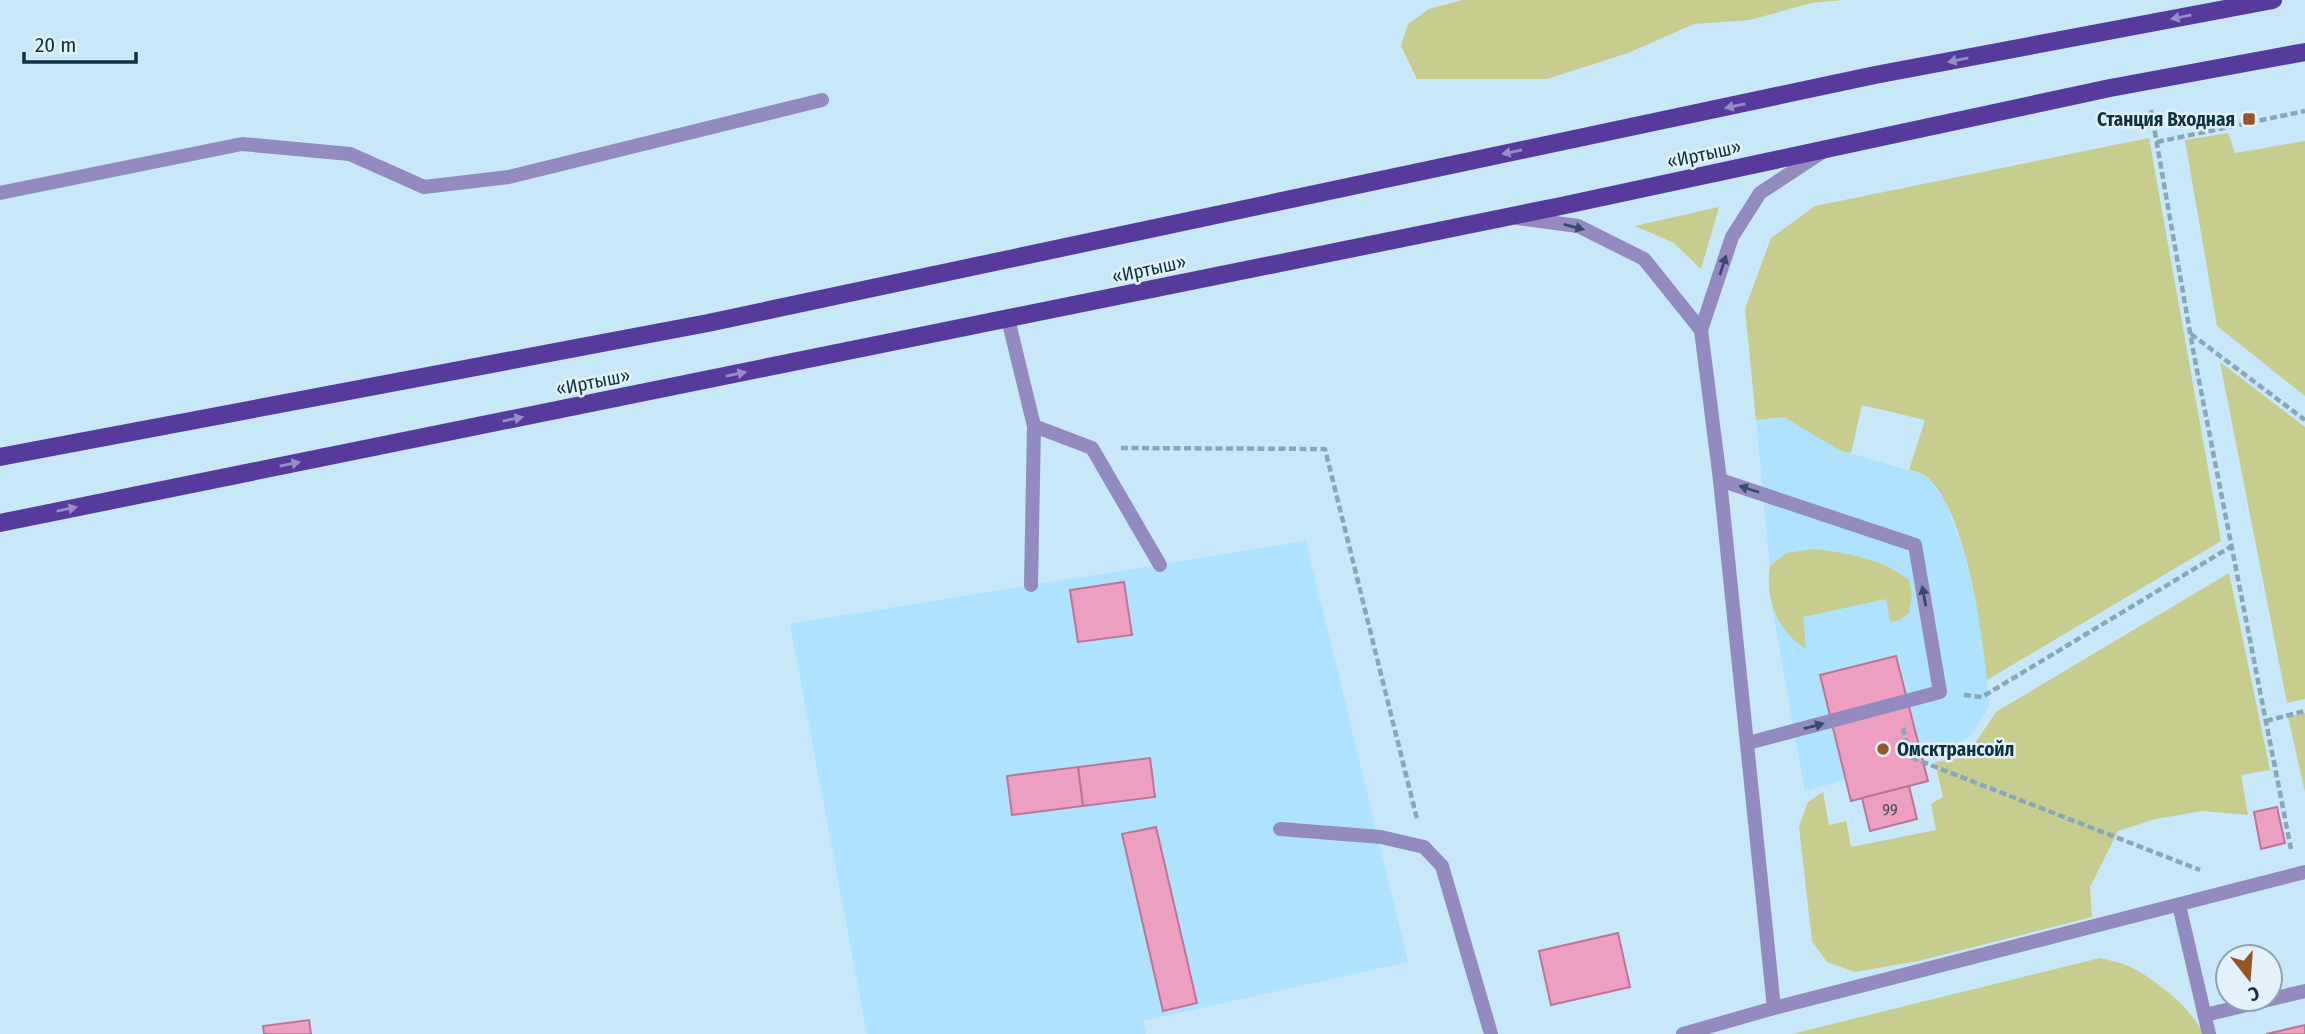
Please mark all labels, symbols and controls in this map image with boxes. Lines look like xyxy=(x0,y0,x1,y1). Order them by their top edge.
one-way arrow xyxy=(2170,12,2192,23)
scale bar xyxy=(24,21,136,65)
text: 20 m xyxy=(35,32,76,58)
one-way arrow xyxy=(1947,54,1969,65)
one-way arrow xyxy=(1724,101,1746,112)
place label: Станция Входная xyxy=(2097,108,2235,131)
marker: Станция Входная xyxy=(2241,111,2257,127)
street label: «Иртыш» xyxy=(1665,135,1743,173)
one-way arrow xyxy=(1501,146,1523,157)
one-way arrow xyxy=(1563,222,1585,233)
street label: «Иртыш» xyxy=(1110,250,1188,288)
one-way arrow xyxy=(1718,254,1729,275)
street label: «Иртыш» xyxy=(554,364,632,400)
one-way arrow xyxy=(725,369,747,380)
one-way arrow xyxy=(502,414,524,425)
one-way arrow xyxy=(279,459,301,470)
one-way arrow xyxy=(1738,484,1759,494)
one-way arrow xyxy=(56,504,78,515)
one-way arrow xyxy=(1918,585,1929,607)
one-way arrow xyxy=(1804,720,1825,730)
place label: Омсктрансойл xyxy=(1897,738,2014,761)
marker: Омсктрансойл xyxy=(1875,741,1891,757)
house number: 99 xyxy=(1882,800,1898,819)
north arrow xyxy=(2214,943,2284,1013)
text: С xyxy=(2246,981,2262,1006)

